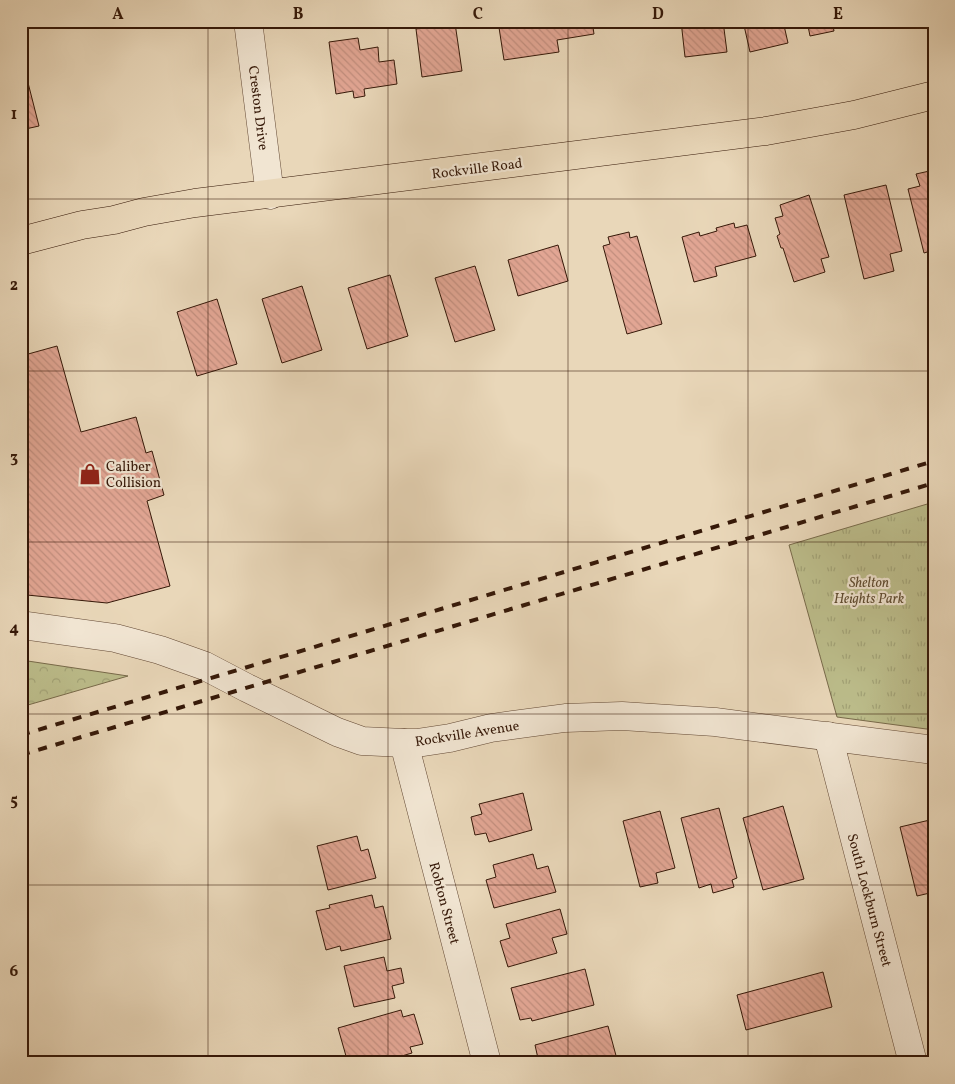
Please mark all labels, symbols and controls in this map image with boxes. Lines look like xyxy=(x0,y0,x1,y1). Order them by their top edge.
text: A xyxy=(112,4,124,26)
text: B xyxy=(293,4,304,26)
text: C xyxy=(473,4,483,26)
text: D xyxy=(652,4,664,26)
text: E xyxy=(833,4,843,26)
street label: Creston Drive xyxy=(243,65,272,152)
text: 1 xyxy=(11,104,17,126)
street label: Rockville Road xyxy=(431,154,524,184)
text: 2 xyxy=(10,275,18,297)
text: 3 xyxy=(10,447,18,469)
place label: Caliber Collision xyxy=(106,458,161,493)
shop icon: Caliber Collision xyxy=(77,461,103,487)
park label: Shelton Heights Park xyxy=(834,574,905,609)
text: 4 xyxy=(9,618,19,640)
street label: Rockville Avenue xyxy=(414,717,521,752)
text: 5 xyxy=(10,790,18,812)
street label: South Lockburn Street xyxy=(842,832,896,969)
street label: Robton Street xyxy=(423,860,464,947)
text: 6 xyxy=(10,961,19,983)

